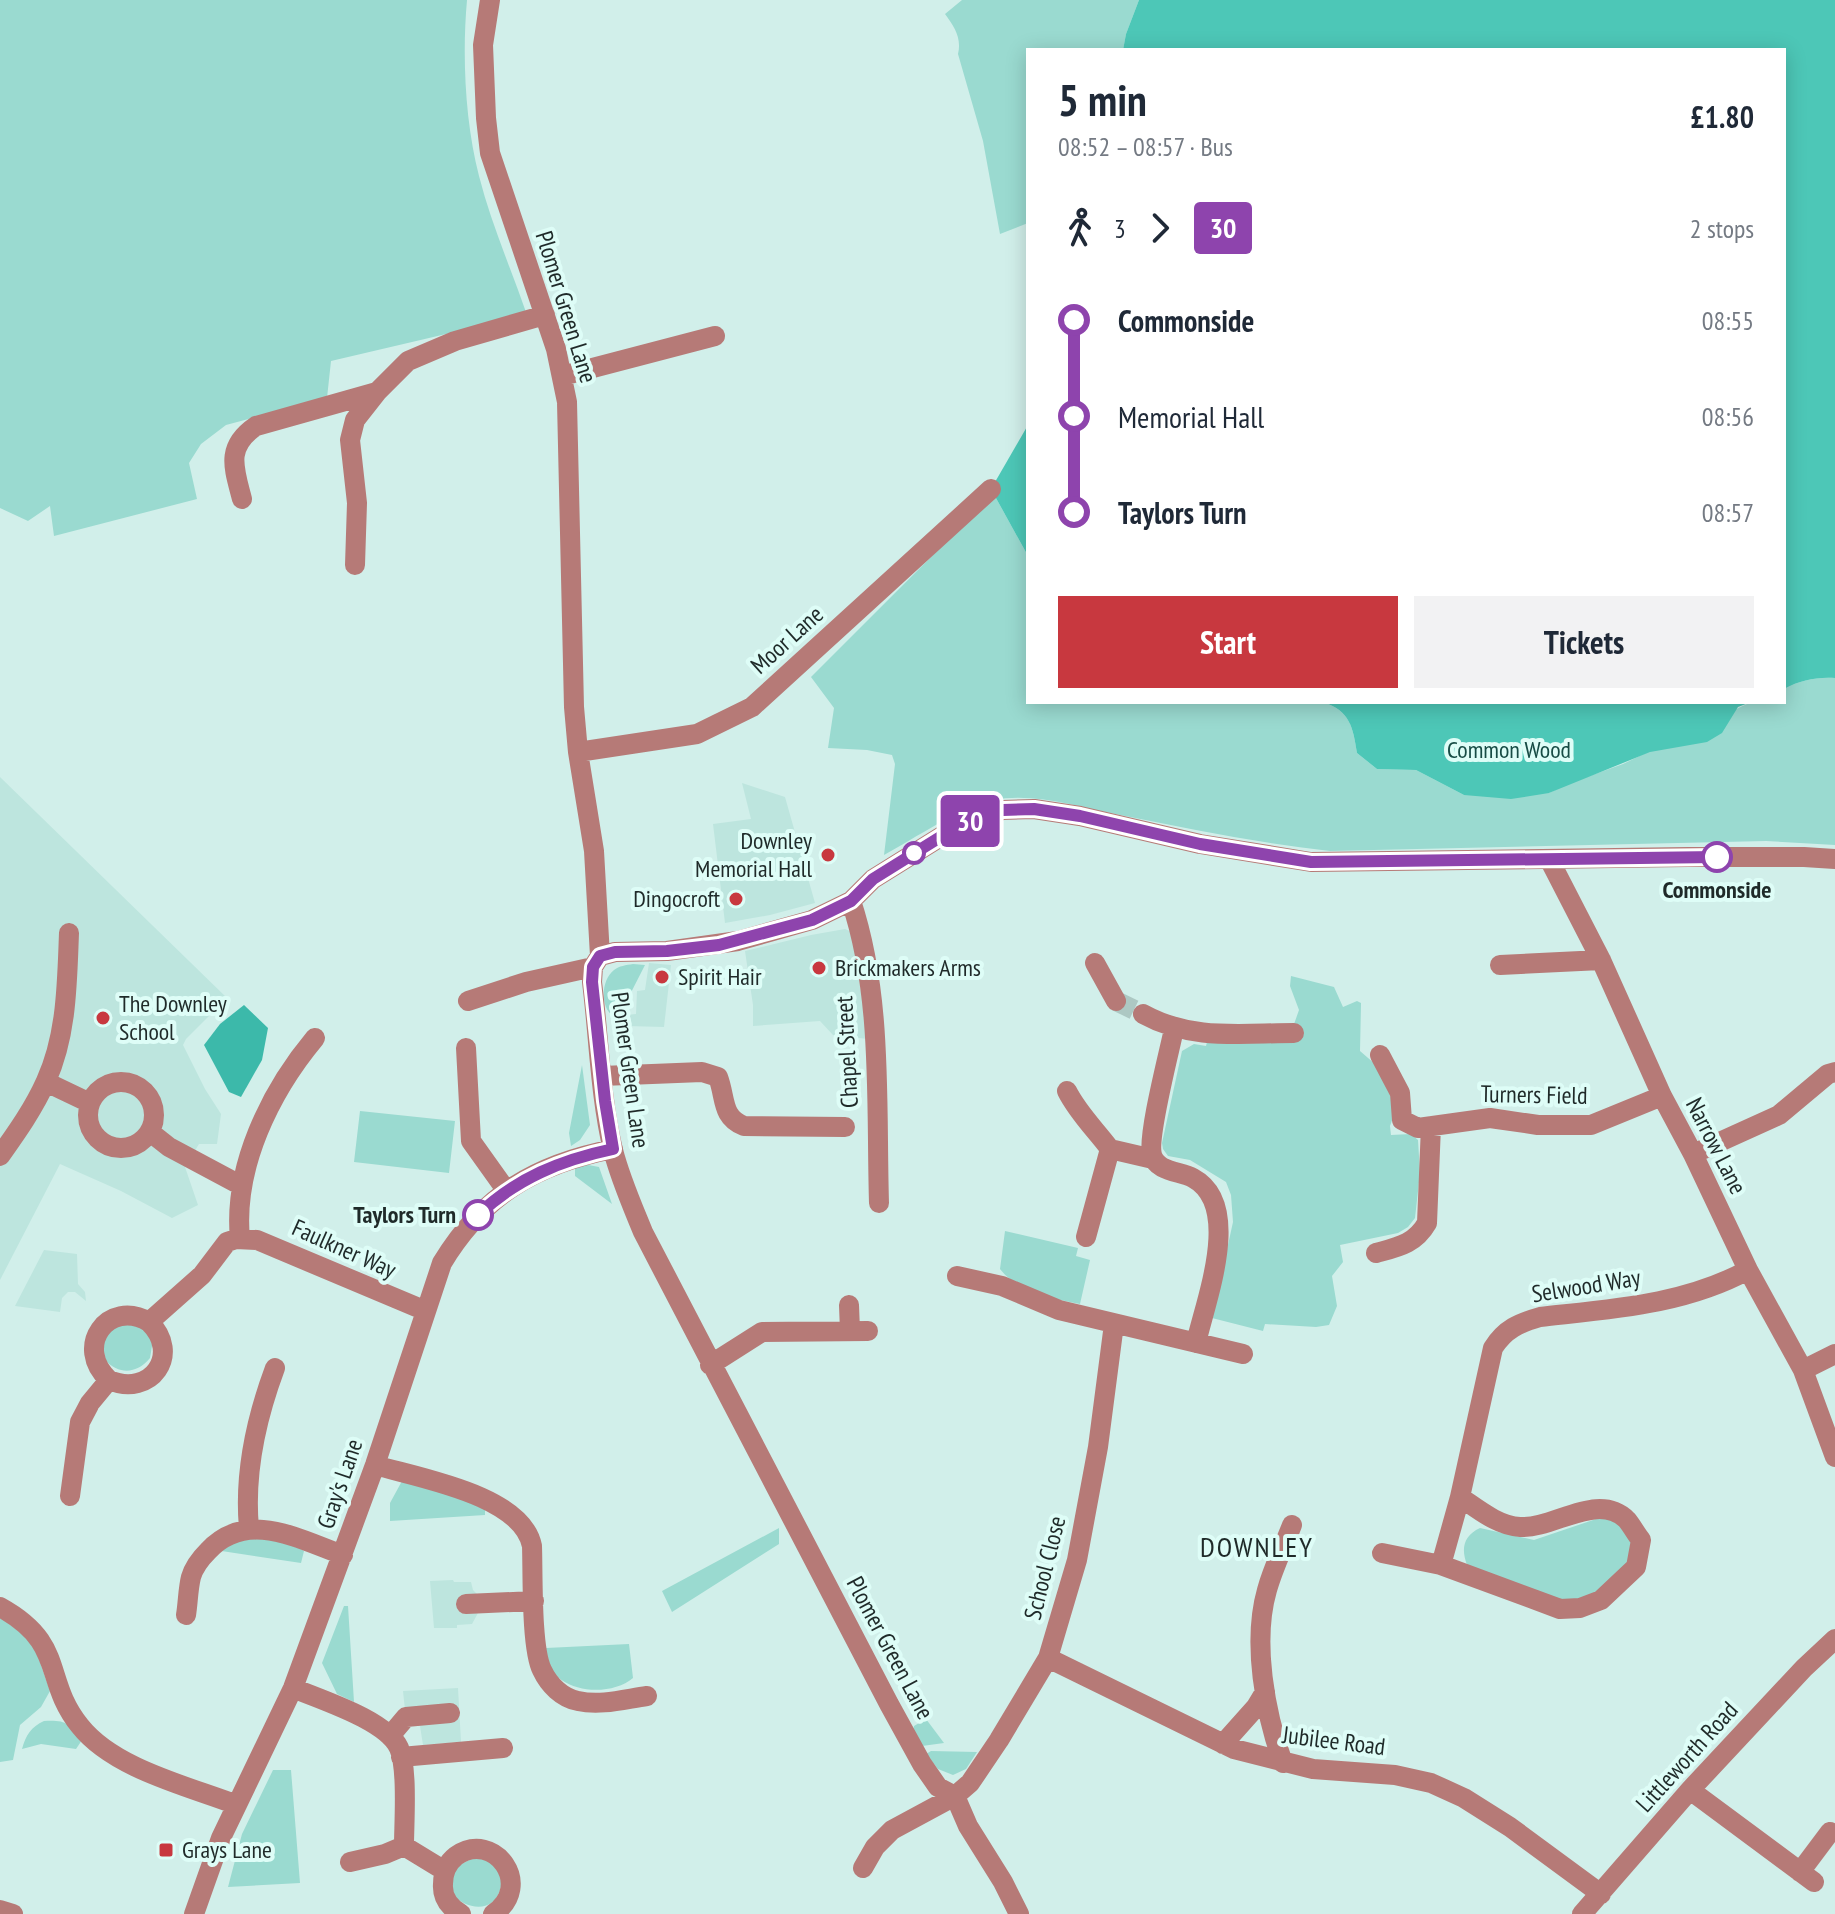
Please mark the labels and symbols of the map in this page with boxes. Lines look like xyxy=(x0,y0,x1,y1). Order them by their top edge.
street label: Plomer Green Lane xyxy=(529,227,604,387)
street label: Moor Lane xyxy=(744,599,830,680)
park label: Common Wood xyxy=(1447,734,1571,765)
line badge: 30 xyxy=(934,795,1006,847)
place label: Downley Memorial Hall xyxy=(695,825,812,884)
unlabelled marker xyxy=(903,842,925,864)
marker: Commonside xyxy=(1702,842,1732,872)
marker: Downley Memorial Hall xyxy=(819,846,837,864)
place label: Commonside xyxy=(1663,874,1771,905)
place label: Dingocroft xyxy=(633,883,720,914)
marker: Dingocroft xyxy=(727,890,745,908)
place label: Brickmakers Arms xyxy=(835,952,981,983)
marker: Brickmakers Arms xyxy=(810,959,828,977)
place label: Spirit Hair xyxy=(678,961,762,992)
marker: Spirit Hair xyxy=(653,968,671,986)
place label: The Downley School xyxy=(119,988,227,1047)
street label: Plomer Green Lane xyxy=(604,990,657,1150)
street label: Chapel Street xyxy=(828,995,865,1109)
marker: The Downley School xyxy=(94,1009,112,1027)
street label: Turners Field xyxy=(1480,1078,1588,1111)
street label: Narrow Lane xyxy=(1679,1092,1754,1199)
place label: Taylors Turn xyxy=(353,1199,456,1230)
marker: Taylors Turn xyxy=(463,1200,493,1230)
street label: Faulkner Way xyxy=(287,1212,401,1285)
street label: Selwood Way xyxy=(1529,1262,1642,1309)
street label: Gray's Lane xyxy=(310,1435,369,1533)
street label: School Close xyxy=(1017,1513,1072,1623)
district label: DOWNLEY xyxy=(1200,1528,1314,1565)
street label: Plomer Green Lane xyxy=(840,1571,941,1724)
street label: Littleworth Road xyxy=(1629,1695,1744,1818)
street label: Jubilee Road xyxy=(1280,1719,1387,1762)
place label: Grays Lane xyxy=(182,1834,272,1865)
marker: Grays Lane xyxy=(157,1841,175,1859)

